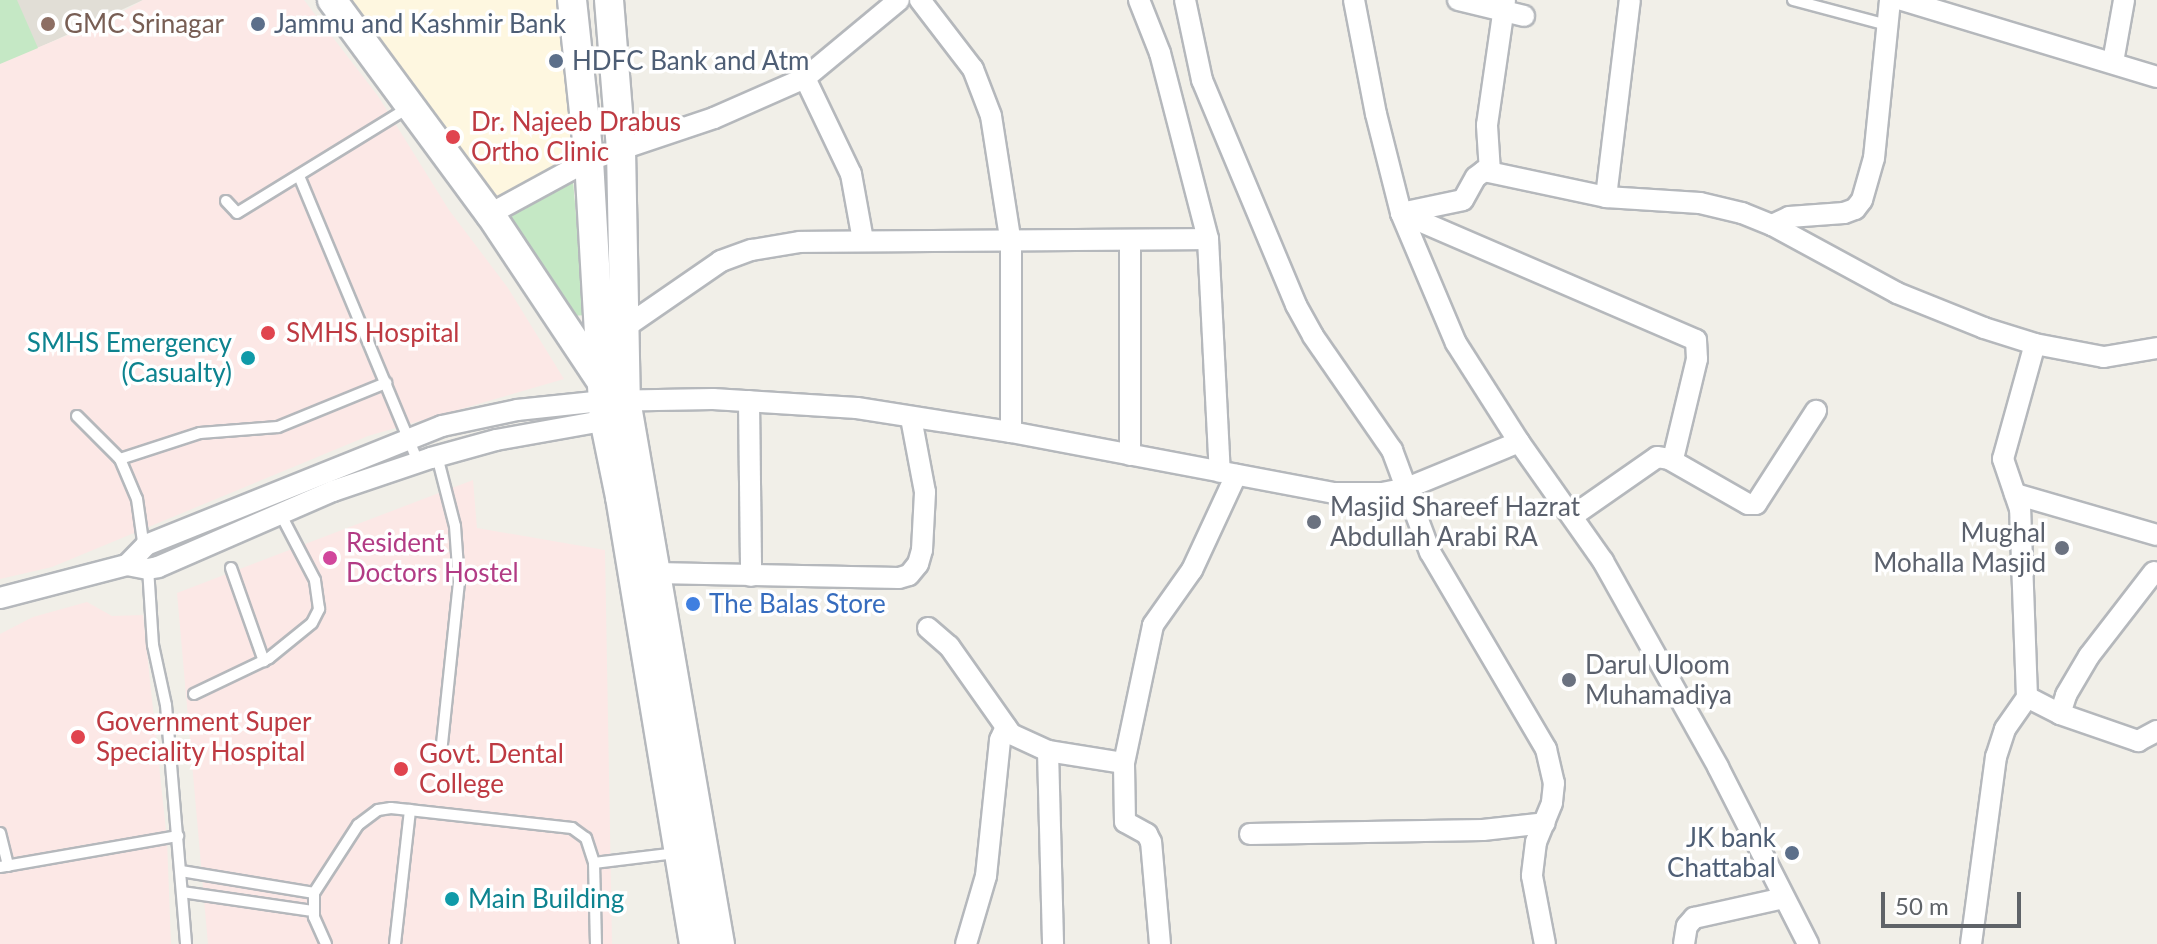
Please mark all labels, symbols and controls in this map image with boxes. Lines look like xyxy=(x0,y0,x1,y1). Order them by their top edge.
place label: GMC Srinagar xyxy=(64,8,224,40)
place label: Jammu and Kashmir Bank xyxy=(274,8,567,40)
marker: GMC Srinagar xyxy=(39,15,57,33)
marker: Jammu and Kashmir Bank xyxy=(249,15,267,33)
place label: HDFC Bank and Atm xyxy=(572,45,810,77)
marker: HDFC Bank and Atm xyxy=(547,52,565,70)
place label: Dr. Najeeb Drabus Ortho Clinic xyxy=(471,106,681,168)
marker: Dr. Najeeb Drabus Ortho Clinic xyxy=(442,126,464,148)
place label: SMHS Hospital xyxy=(286,317,459,349)
marker: SMHS Hospital xyxy=(257,322,279,344)
place label: SMHS Emergency (Casualty) xyxy=(27,327,232,388)
marker: SMHS Emergency (Casualty) xyxy=(239,349,257,367)
place label: Masjid Shareef Hazrat Abdullah Arabi RA xyxy=(1330,491,1580,552)
marker: Masjid Shareef Hazrat Abdullah Arabi RA xyxy=(1305,513,1323,531)
place label: Mughal Mohalla Masjid xyxy=(1873,517,2046,578)
place label: Resident Doctors Hostel xyxy=(346,527,519,588)
marker: Mughal Mohalla Masjid xyxy=(2053,539,2071,557)
marker: Resident Doctors Hostel xyxy=(321,549,339,567)
place label: The Balas Store xyxy=(709,588,886,620)
marker: The Balas Store xyxy=(684,595,702,613)
place label: Darul Uloom Muhamadiya xyxy=(1585,649,1732,710)
marker: Darul Uloom Muhamadiya xyxy=(1560,671,1578,689)
place label: Government Super Speciality Hospital xyxy=(96,706,311,768)
marker: Government Super Speciality Hospital xyxy=(67,726,89,748)
place label: Govt. Dental College xyxy=(419,738,564,800)
marker: Govt. Dental College xyxy=(390,758,412,780)
place label: JK bank Chattabal xyxy=(1667,822,1776,884)
marker: JK bank Chattabal xyxy=(1783,844,1801,862)
scale bar xyxy=(1885,876,2025,926)
place label: Main Building xyxy=(468,883,624,915)
marker: Main Building xyxy=(443,890,461,908)
text: 50 m xyxy=(1895,891,1949,920)

